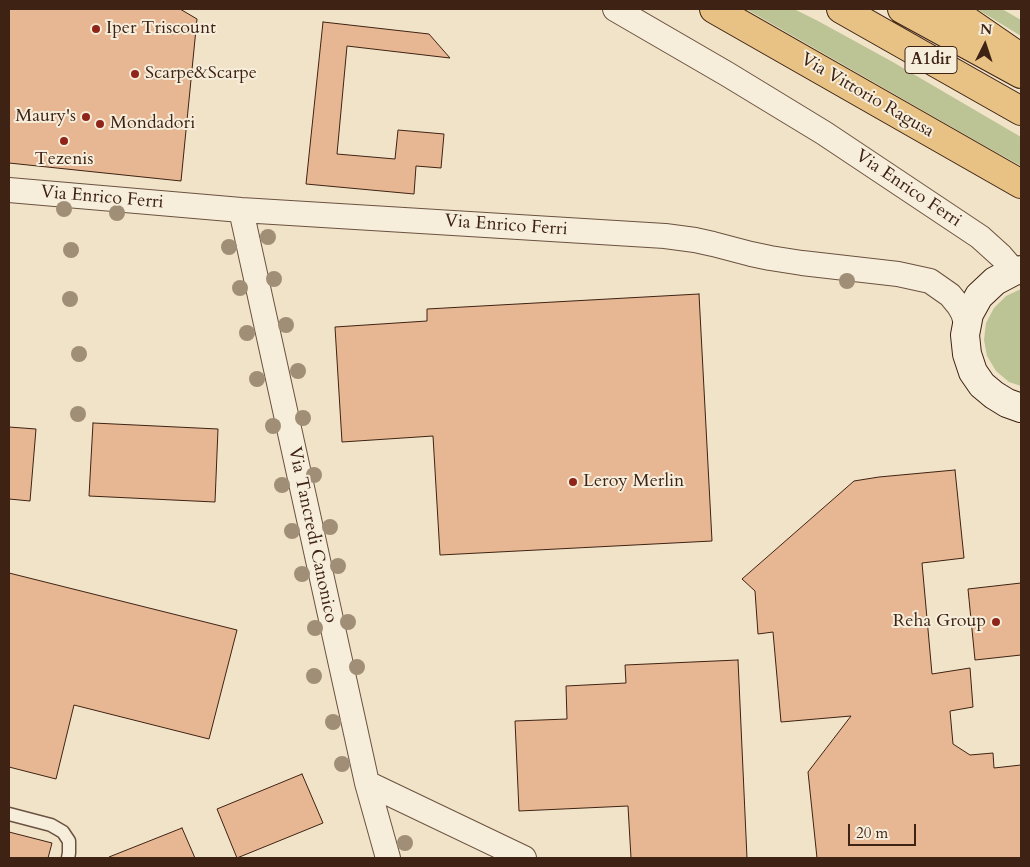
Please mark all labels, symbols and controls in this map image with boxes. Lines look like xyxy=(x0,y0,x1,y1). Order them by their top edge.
place label: Iper Triscount xyxy=(106,18,216,40)
north arrow xyxy=(960,20,1010,70)
text: N xyxy=(979,20,993,39)
marker: Iper Triscount xyxy=(90,23,102,35)
road number: A1dir xyxy=(905,46,957,74)
street label: Via Vittorio Ragusa xyxy=(796,49,938,143)
place label: Scarpe&Scarpe xyxy=(145,63,257,85)
marker: Scarpe&Scarpe xyxy=(129,68,141,80)
place label: Maury's xyxy=(15,106,76,128)
marker: Maury's xyxy=(80,111,92,123)
place label: Mondadori xyxy=(110,113,195,135)
marker: Mondadori xyxy=(94,118,106,130)
marker: Tezenis xyxy=(58,135,70,147)
street label: Via Enrico Ferri xyxy=(851,146,965,232)
place label: Tezenis xyxy=(35,149,93,171)
street label: Via Enrico Ferri xyxy=(40,182,164,214)
street label: Via Enrico Ferri xyxy=(444,211,568,241)
street label: Via Tancredi Canonico xyxy=(283,445,341,625)
place label: Leroy Merlin xyxy=(583,471,684,493)
marker: Leroy Merlin xyxy=(567,476,579,488)
place label: Reha Group xyxy=(893,611,986,633)
marker: Reha Group xyxy=(990,616,1002,628)
scale bar xyxy=(850,814,918,846)
text: 20 m xyxy=(856,823,888,843)

